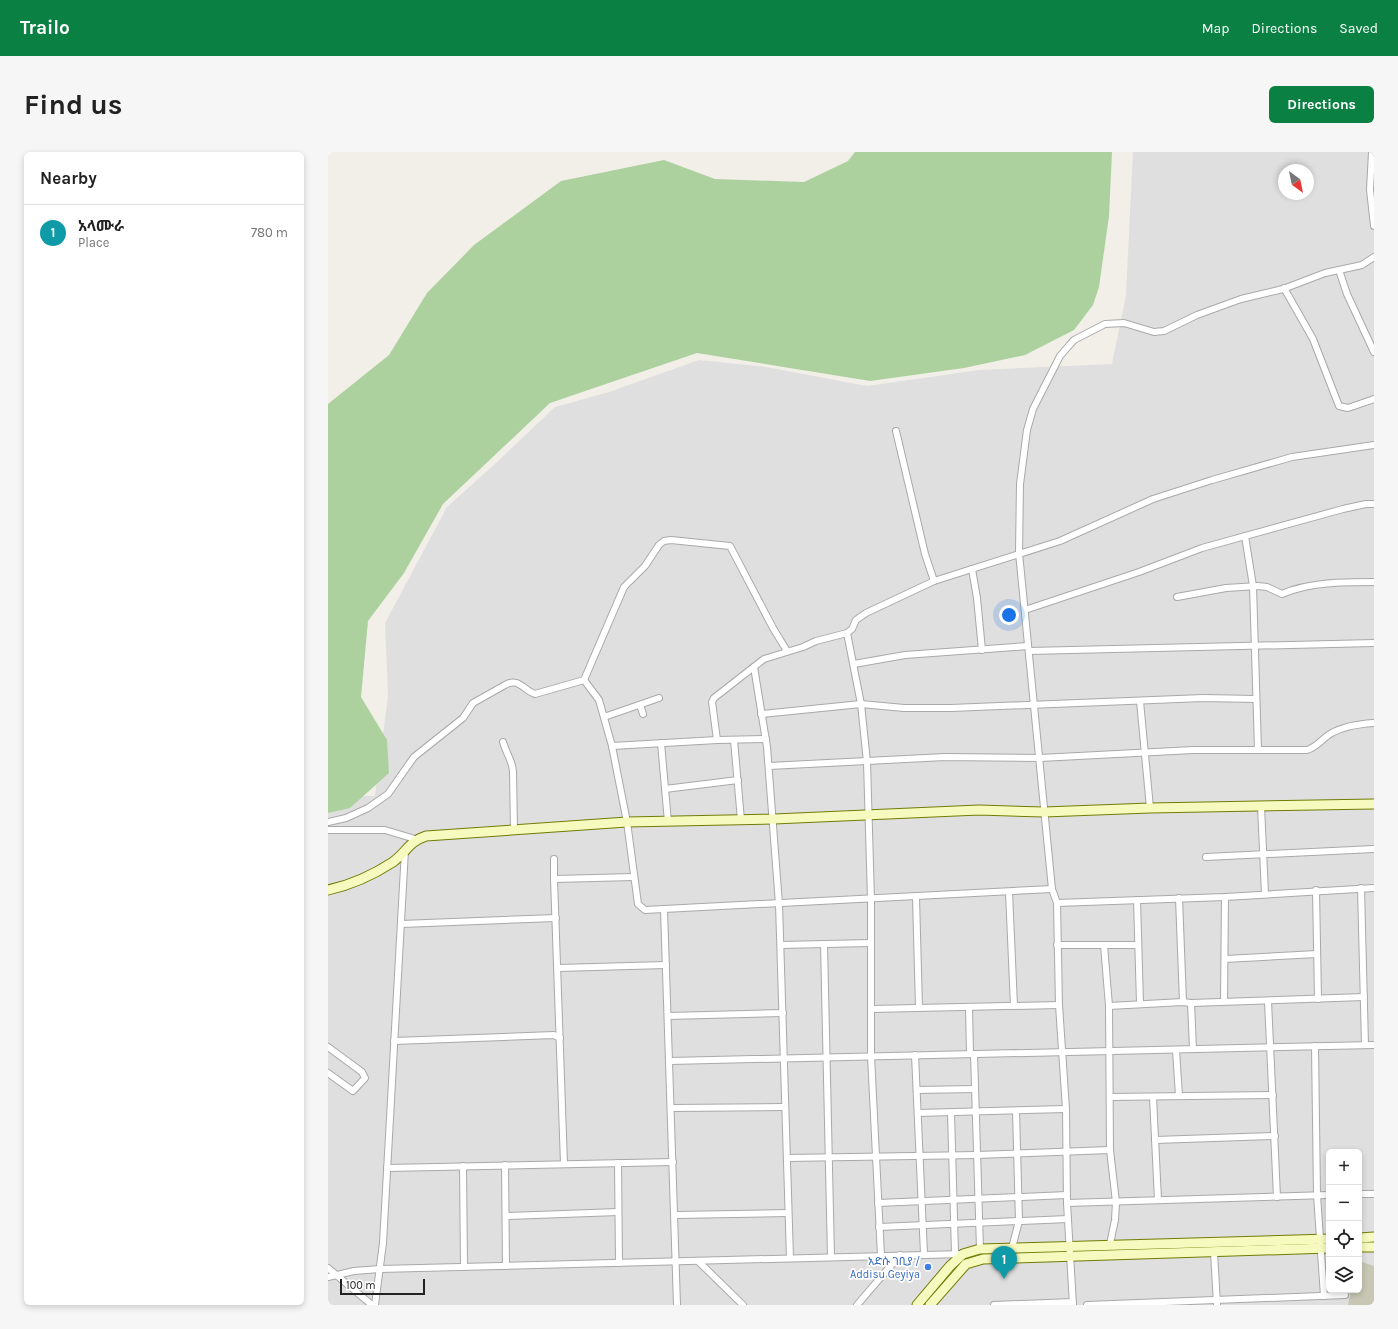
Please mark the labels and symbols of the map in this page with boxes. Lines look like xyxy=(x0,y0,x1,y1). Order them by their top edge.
north arrow xyxy=(1278,164,1314,200)
your location xyxy=(999,605,1019,625)
pin: 1 xyxy=(991,1246,1017,1279)
place label: አድሱ ገቢያ / Addisu Geyiya xyxy=(850,1255,920,1281)
marker: አድሱ ገቢያ / Addisu Geyiya xyxy=(923,1262,933,1272)
scale bar xyxy=(340,1277,425,1296)

